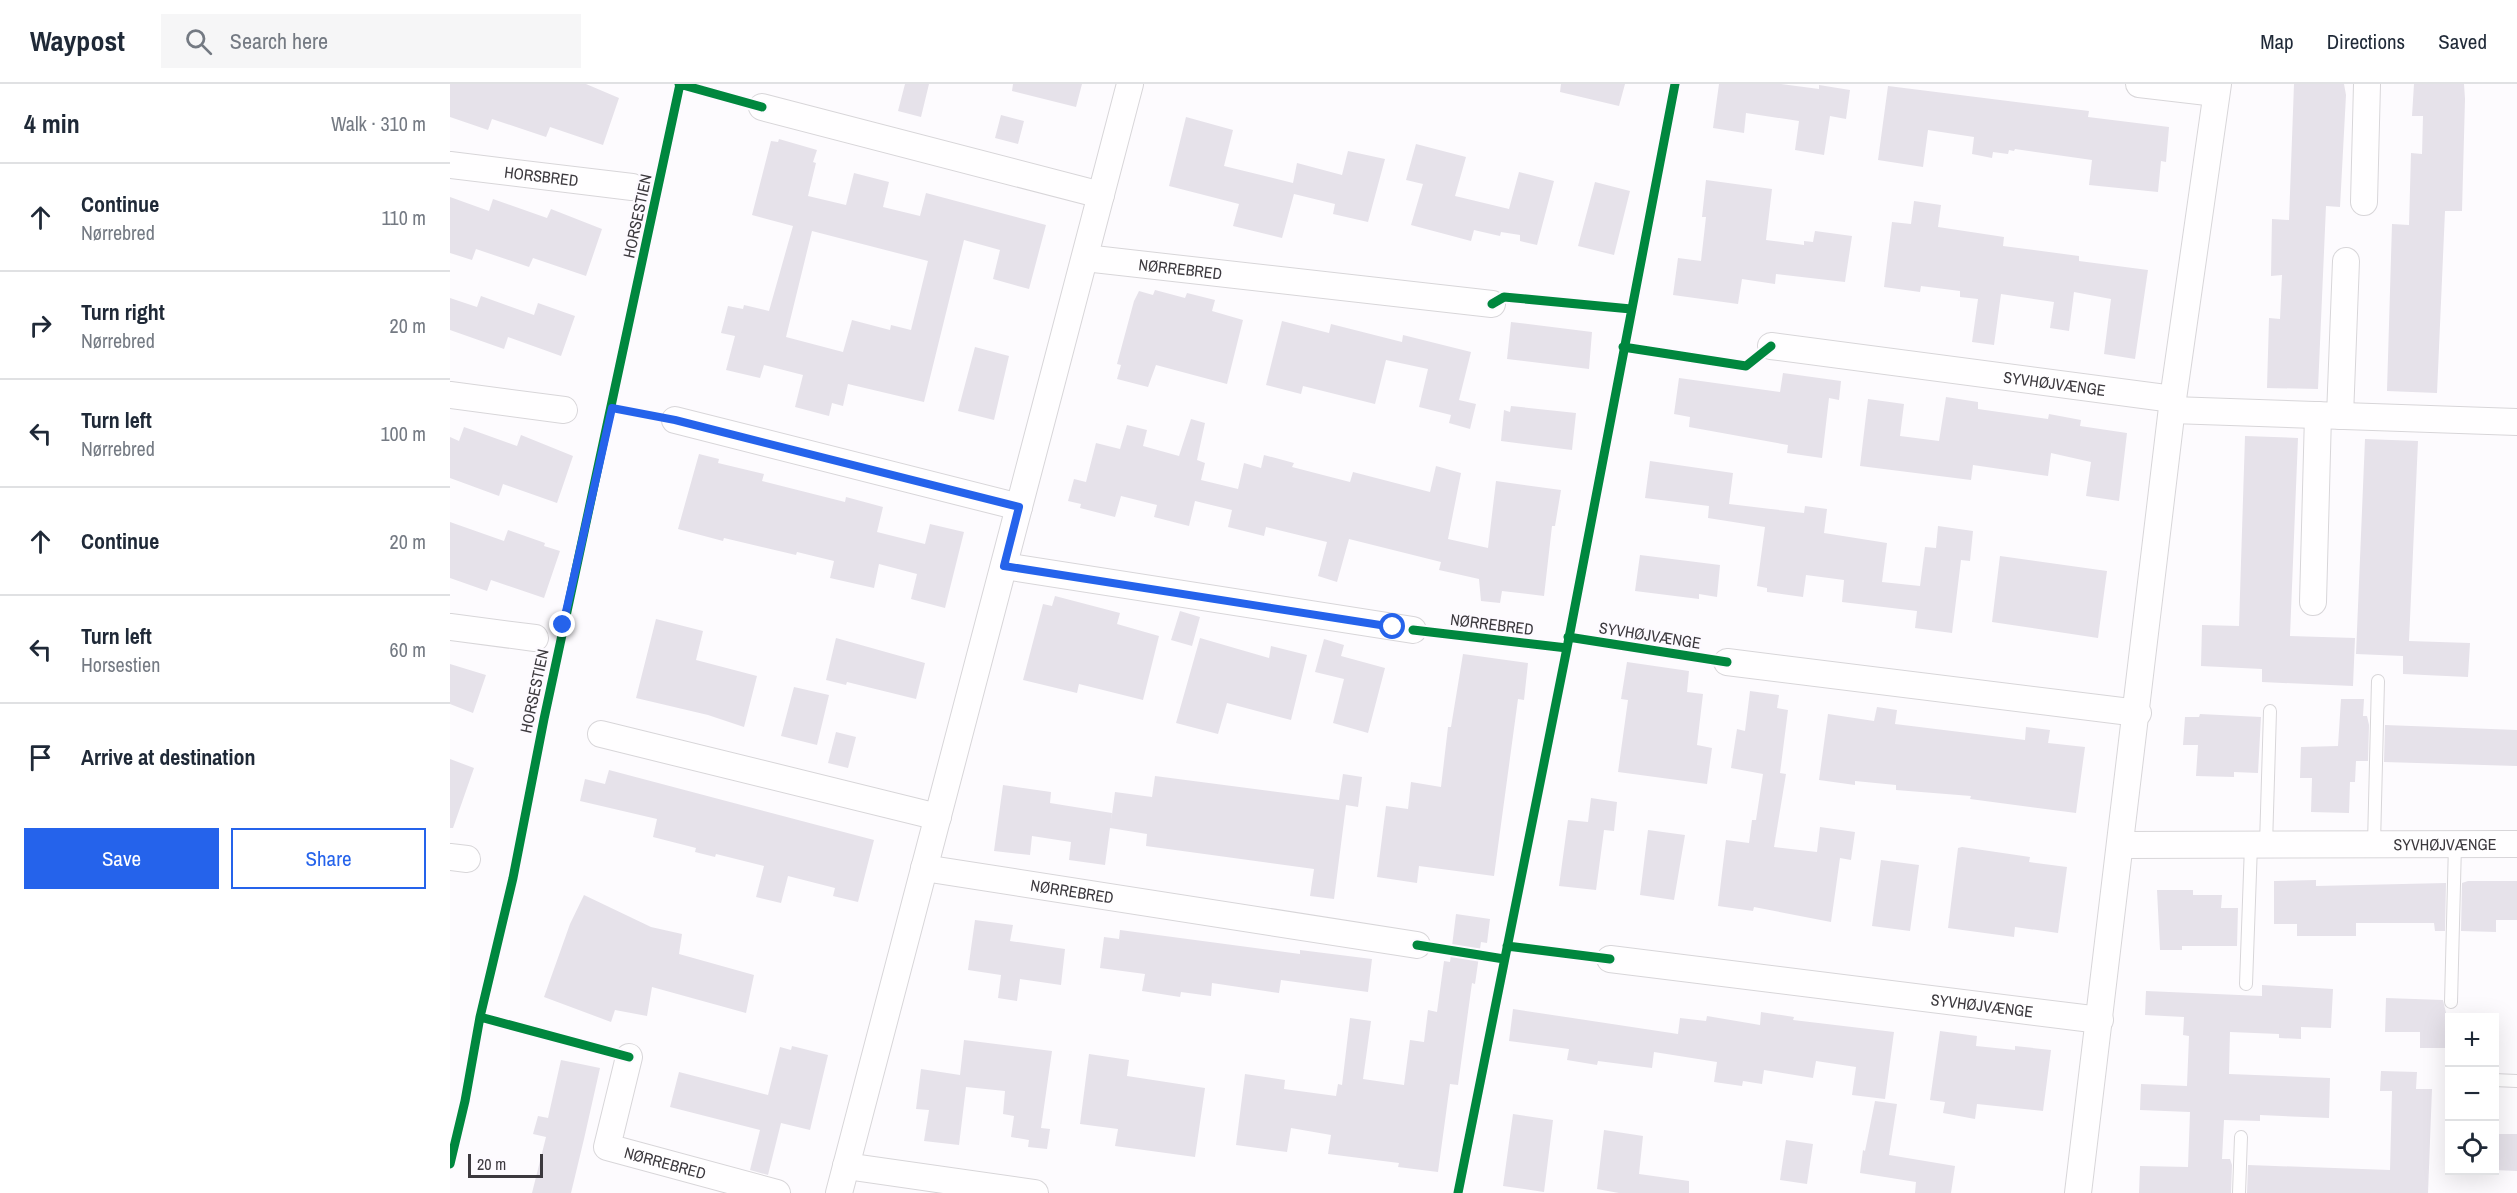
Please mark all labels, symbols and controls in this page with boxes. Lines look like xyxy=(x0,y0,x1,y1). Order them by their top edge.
search box xyxy=(161,14,581,68)
text: Waypost xyxy=(30,22,125,60)
icon: search xyxy=(182,25,215,58)
text: Search here xyxy=(230,26,328,56)
text: Map xyxy=(2260,27,2294,56)
text: Directions xyxy=(2327,27,2405,56)
text: Saved xyxy=(2438,27,2487,56)
text: 4 min xyxy=(24,106,80,141)
text: Walk · 310 m xyxy=(331,110,426,137)
street label: HORSBRED xyxy=(503,161,580,191)
street label: HORSESTIEN xyxy=(617,172,657,260)
text: Continue xyxy=(81,189,159,219)
icon: ahead xyxy=(24,201,57,234)
text: 110 m xyxy=(382,204,426,231)
text: Nørrebred xyxy=(81,219,155,246)
street label: NØRREBRED xyxy=(1137,253,1223,284)
text: Turn right xyxy=(81,297,165,327)
icon: right xyxy=(24,309,57,342)
text: 20 m xyxy=(390,312,426,339)
text: Nørrebred xyxy=(81,327,155,354)
street label: SYVHØJVÆNGE xyxy=(2002,366,2107,401)
text: Turn left xyxy=(81,405,152,435)
icon: left xyxy=(24,417,57,450)
text: 100 m xyxy=(380,420,426,447)
text: Nørrebred xyxy=(81,435,155,462)
icon: ahead xyxy=(24,525,57,558)
text: Continue xyxy=(81,526,159,556)
text: 20 m xyxy=(390,528,426,555)
street label: NØRREBRED xyxy=(1449,608,1535,640)
route end xyxy=(549,611,575,637)
route start xyxy=(1379,613,1405,639)
street label: SYVHØJVÆNGE xyxy=(1598,616,1702,654)
text: Turn left xyxy=(81,621,152,651)
icon: left xyxy=(24,633,57,666)
text: 60 m xyxy=(390,636,426,663)
street label: HORSESTIEN xyxy=(514,647,554,735)
text: Horsestien xyxy=(81,651,160,678)
icon: arrive xyxy=(24,741,57,774)
text: Arrive at destination xyxy=(81,742,255,772)
button: Save xyxy=(24,828,219,889)
button: Share xyxy=(231,828,426,889)
street label: SYVHØJVÆNGE xyxy=(2394,833,2496,855)
street label: NØRREBRED xyxy=(1029,874,1115,908)
street label: SYVHØJVÆNGE xyxy=(1930,988,2035,1023)
map controls xyxy=(2445,1013,2499,1175)
button: + xyxy=(2445,1013,2499,1067)
button: − xyxy=(2445,1067,2499,1121)
button: locate xyxy=(2445,1121,2499,1175)
street label: NØRREBRED xyxy=(622,1141,709,1184)
scale bar xyxy=(468,1151,543,1178)
text: 20 m xyxy=(477,1153,506,1175)

